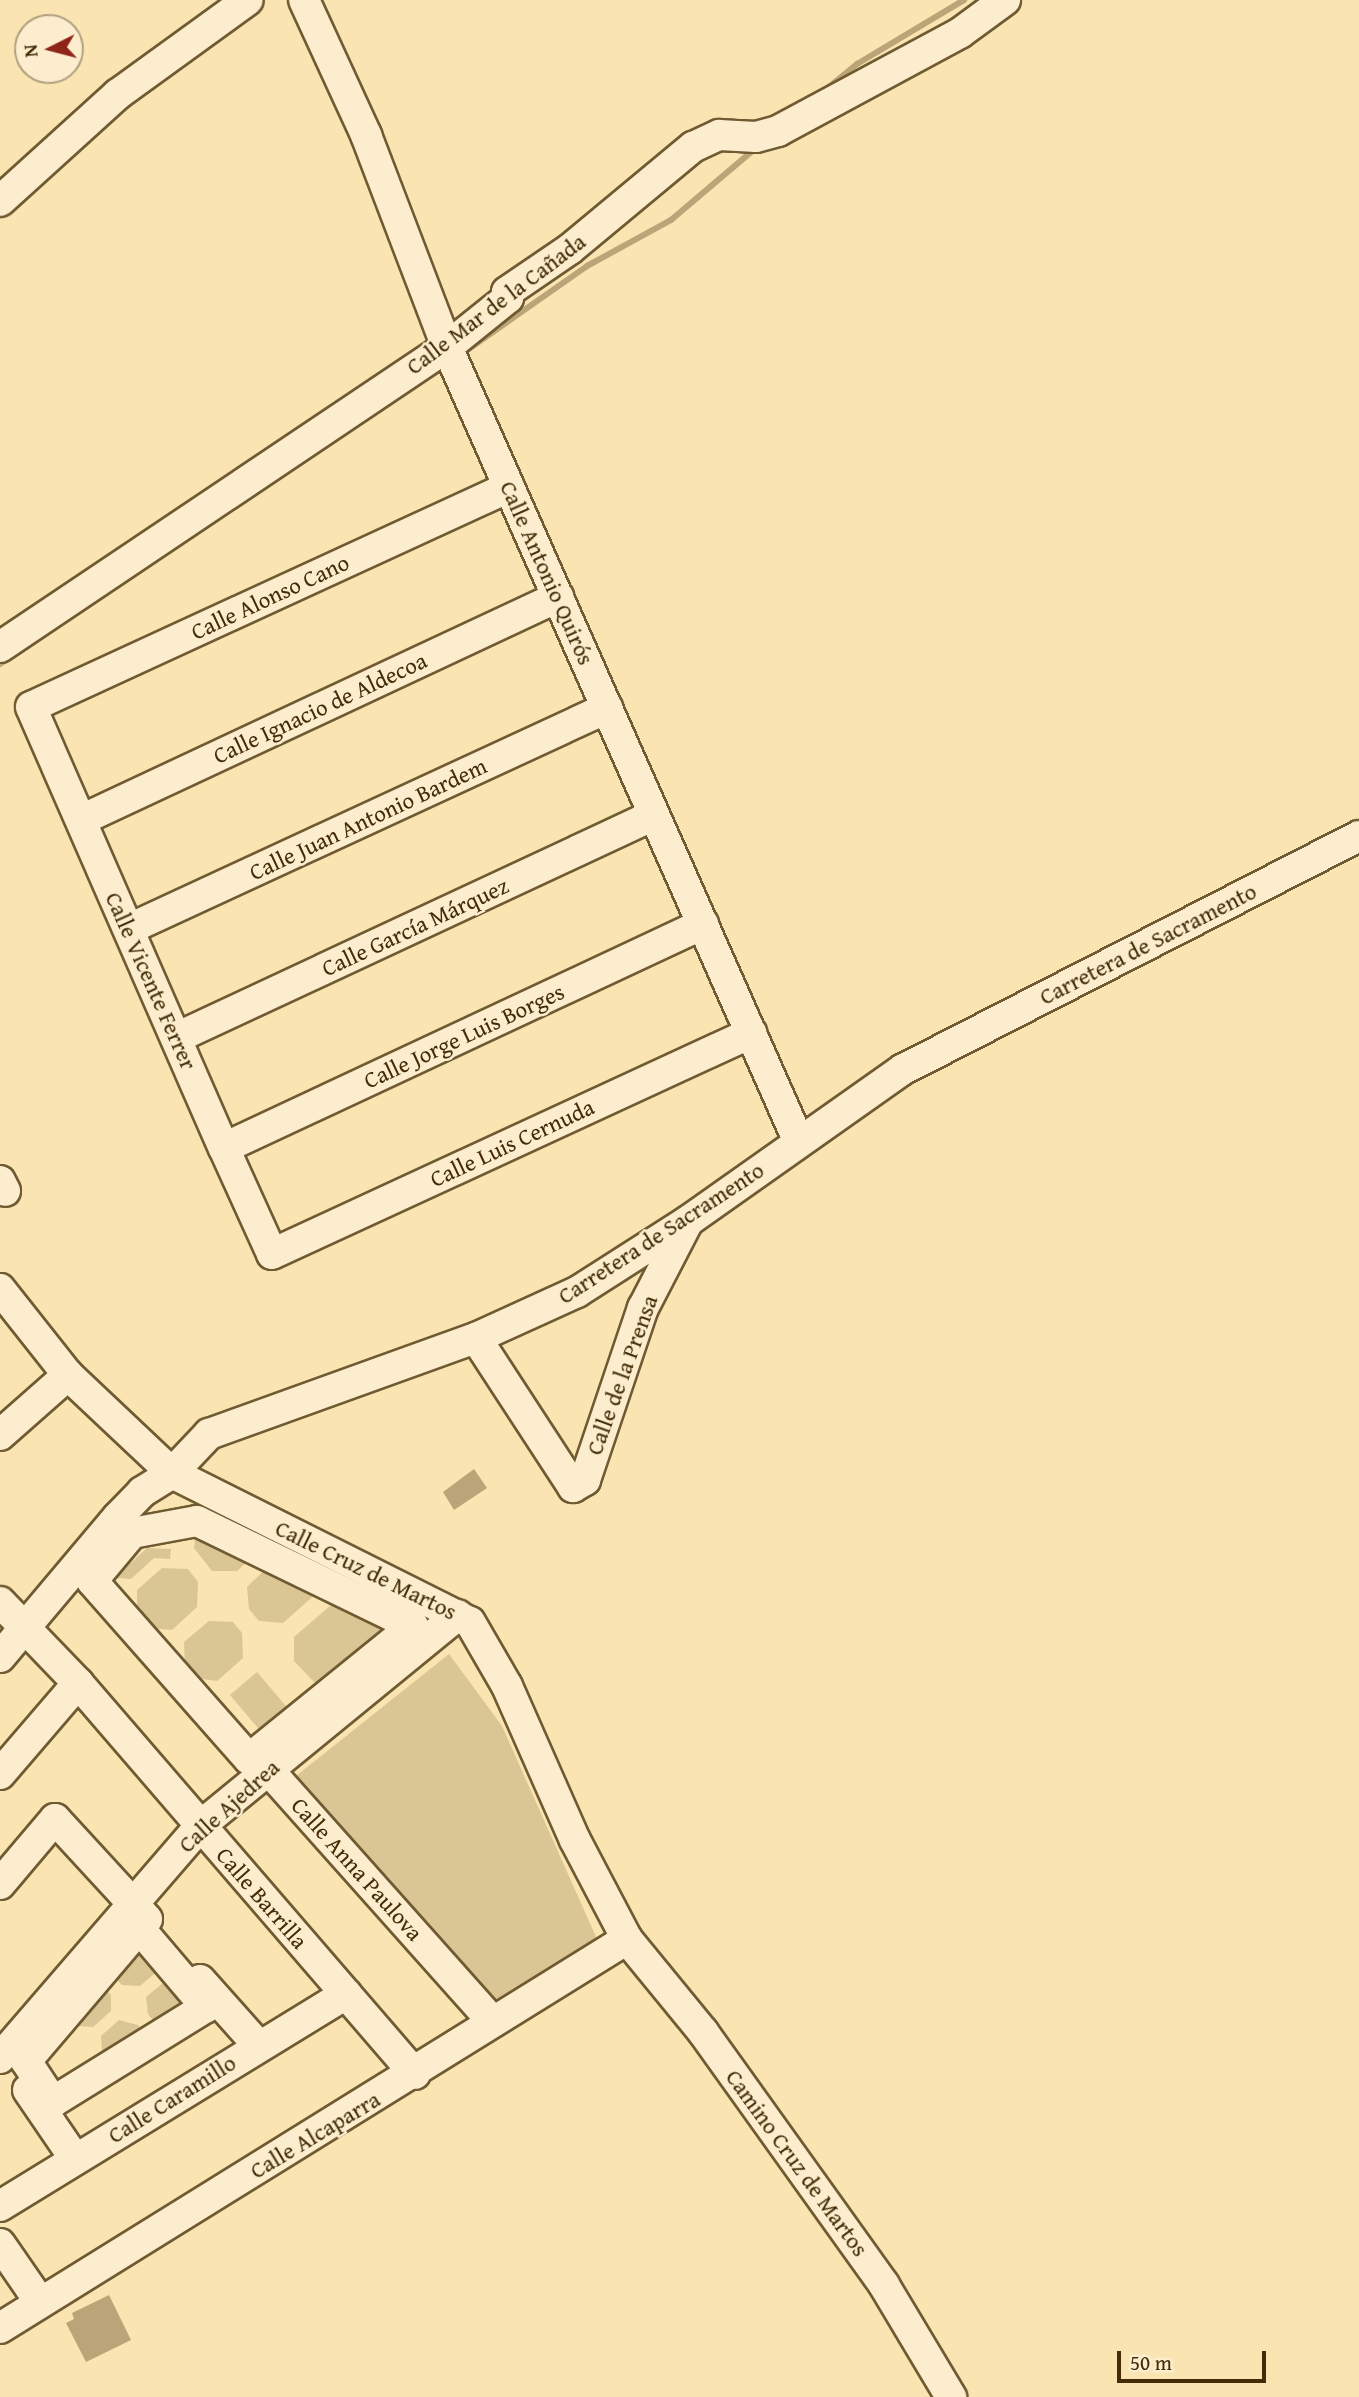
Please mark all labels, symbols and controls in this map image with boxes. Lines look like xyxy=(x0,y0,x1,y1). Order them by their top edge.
north arrow xyxy=(14,14,84,84)
text: N xyxy=(16,43,45,59)
street label: Calle Mar de la Cañada xyxy=(401,228,591,380)
street label: Calle Antonio Quirós xyxy=(494,477,600,669)
street label: Calle Alonso Cano xyxy=(187,548,353,646)
street label: Calle Ignacio de Aldecoa xyxy=(209,646,431,770)
street label: Calle Juan Antonio Bardem xyxy=(245,752,491,886)
street label: Calle García Márquez xyxy=(317,872,513,982)
street label: Carretera de Sacramento xyxy=(1035,877,1261,1011)
street label: Calle Vicente Ferrer xyxy=(99,888,203,1074)
street label: Calle Jorge Luis Borges xyxy=(359,977,569,1095)
street label: Calle Luis Cernuda xyxy=(426,1093,598,1193)
street label: Carretera de Sacramento xyxy=(553,1156,769,1310)
street label: Calle de la Prensa xyxy=(580,1291,664,1459)
street label: Calle Cruz de Martos xyxy=(271,1514,461,1626)
street label: Calle Ajedrea xyxy=(173,1754,285,1858)
street label: Calle Anna Paulova xyxy=(285,1792,429,1946)
street label: Calle Barrilla xyxy=(210,1842,314,1954)
street label: Calle Caramillo xyxy=(103,2049,241,2149)
street label: Camino Cruz de Martos xyxy=(720,2064,874,2262)
street label: Calle Alcaparra xyxy=(245,2085,385,2185)
scale bar xyxy=(1121,2338,1270,2382)
text: 50 m xyxy=(1130,2347,1172,2378)

